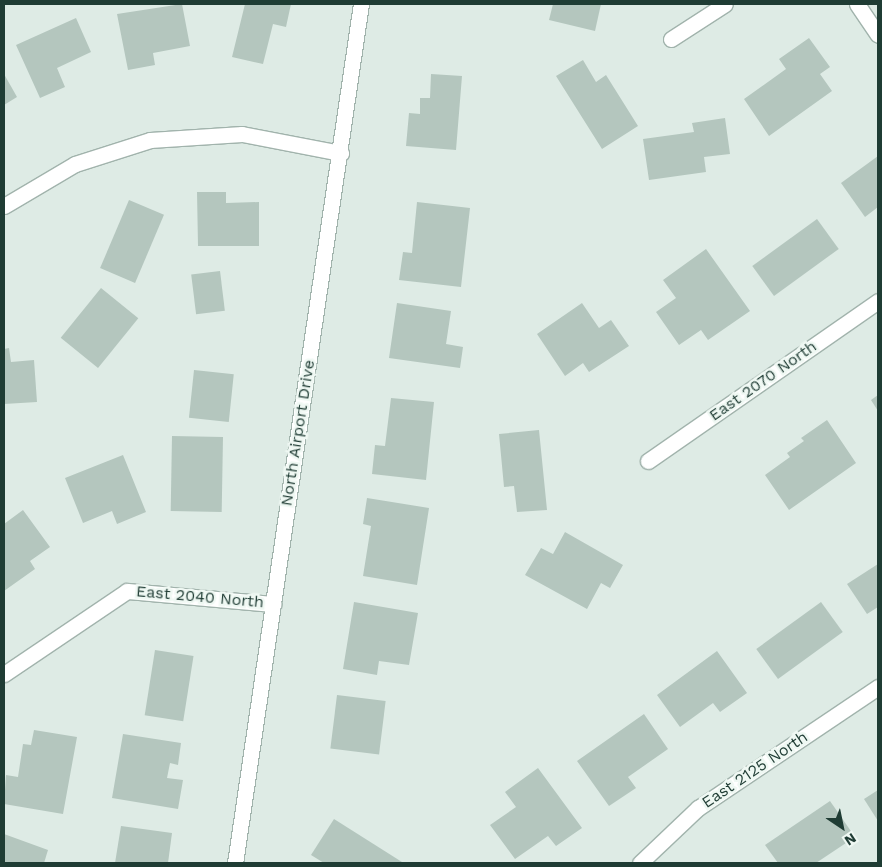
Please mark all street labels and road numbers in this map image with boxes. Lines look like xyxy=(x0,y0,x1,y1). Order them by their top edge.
street label: East 2070 North xyxy=(706,337,820,425)
street label: North Airport Drive xyxy=(277,358,319,508)
street label: East 2040 North xyxy=(135,582,265,612)
street label: East 2125 North xyxy=(698,728,812,812)

